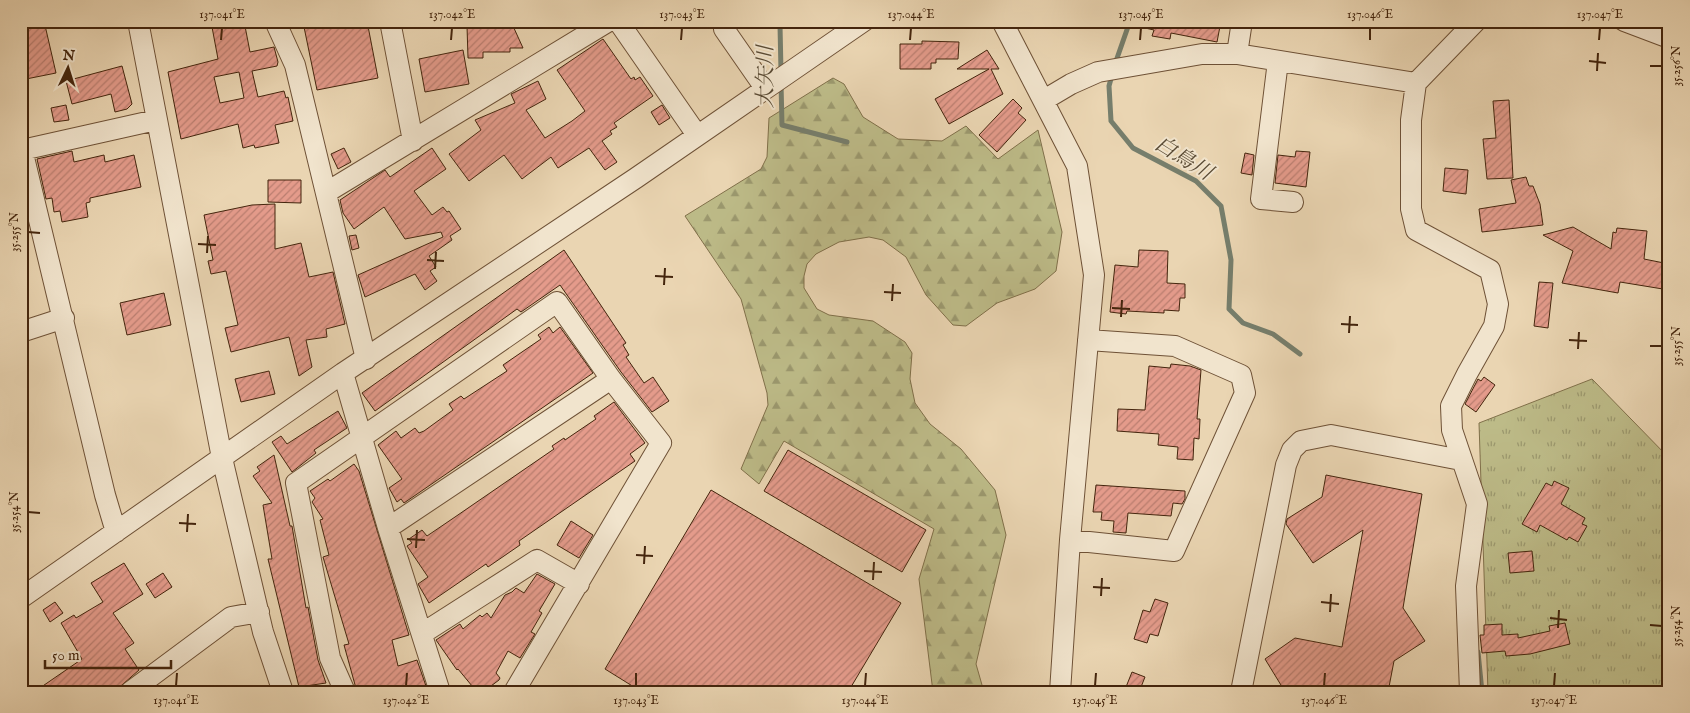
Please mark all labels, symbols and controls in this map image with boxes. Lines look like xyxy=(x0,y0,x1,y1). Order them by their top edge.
text: 137.041°E xyxy=(199,7,245,22)
text: 137.042°E xyxy=(429,7,475,22)
text: 137.043°E xyxy=(659,7,705,22)
text: 137.044°E xyxy=(888,7,934,22)
text: 137.045°E xyxy=(1118,7,1164,22)
text: 137.046°E xyxy=(1347,7,1393,22)
text: 137.047°E xyxy=(1577,7,1623,22)
north arrow xyxy=(42,42,92,92)
water label: 大矢川 xyxy=(753,44,780,109)
text: 35.256°N xyxy=(1669,45,1684,86)
text: N xyxy=(61,47,76,65)
water label: 白鳥川 xyxy=(1149,131,1219,188)
text: 35.255°N xyxy=(7,211,22,252)
text: 35.255°N xyxy=(1669,325,1684,366)
text: 35.254°N xyxy=(7,491,22,533)
text: 35.254°N xyxy=(1669,605,1684,647)
scale bar xyxy=(45,638,171,670)
text: 50 m xyxy=(52,646,80,665)
text: 137.041°E xyxy=(153,693,199,708)
text: 137.042°E xyxy=(383,693,429,708)
text: 137.043°E xyxy=(613,693,659,708)
text: 137.044°E xyxy=(842,693,888,708)
text: 137.045°E xyxy=(1072,693,1118,708)
text: 137.046°E xyxy=(1301,693,1347,708)
text: 137.047°E xyxy=(1531,693,1577,708)

